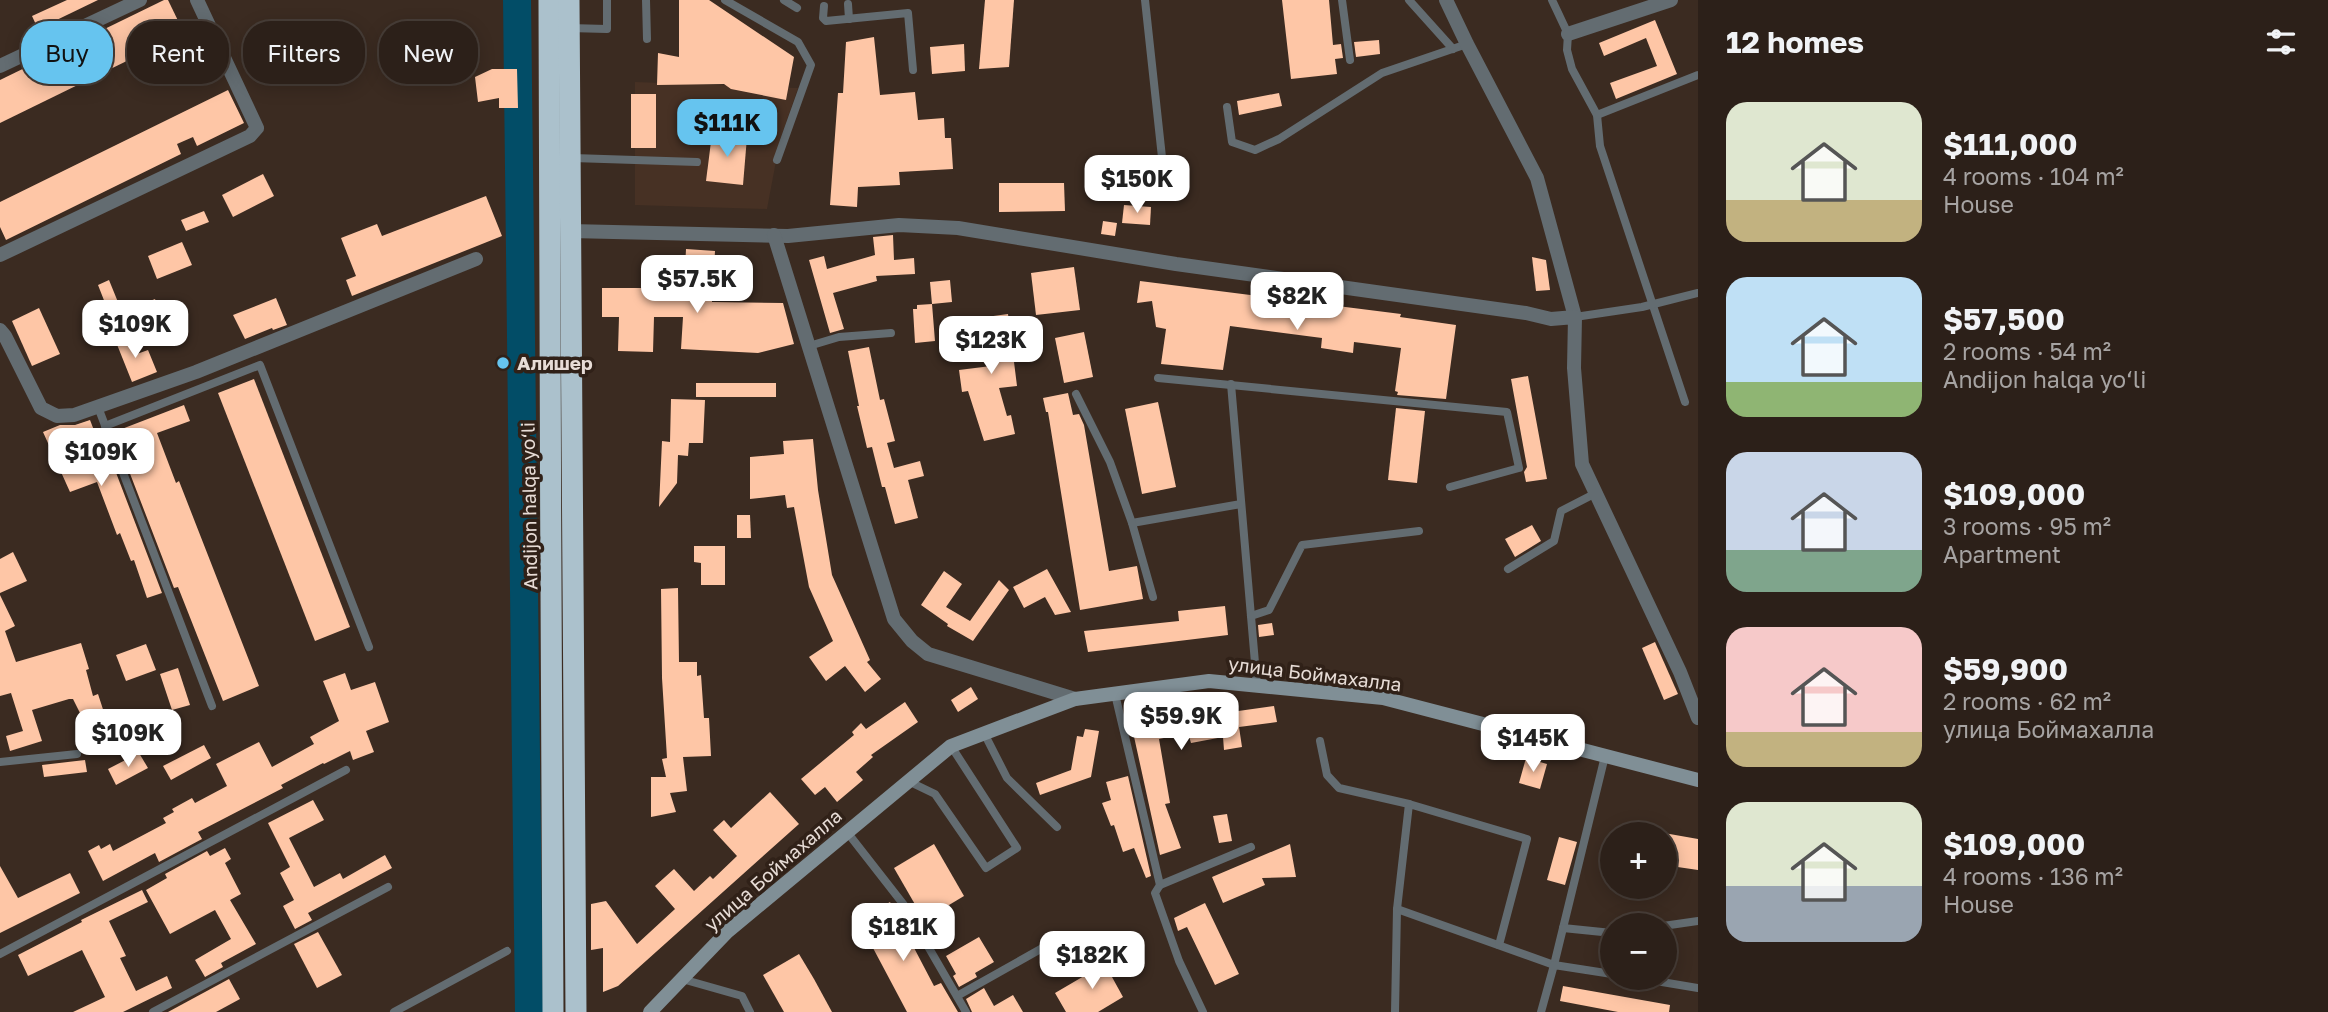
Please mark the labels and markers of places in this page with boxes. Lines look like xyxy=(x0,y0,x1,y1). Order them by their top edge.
pin: $111K xyxy=(678,100,776,159)
pin: $150K xyxy=(1088,156,1186,215)
pin: $57.5K xyxy=(640,256,754,315)
pin: $82K xyxy=(1256,272,1338,332)
pin: $109K xyxy=(86,300,184,360)
pin: $123K xyxy=(942,316,1040,376)
place label: Алишер xyxy=(517,351,593,374)
marker: Алишер xyxy=(495,355,511,371)
pin: $109K xyxy=(52,428,150,488)
pin: $59.9K xyxy=(1124,692,1238,752)
pin: $109K xyxy=(79,710,177,769)
pin: $145K xyxy=(1484,714,1582,774)
pin: $181K xyxy=(854,904,952,963)
pin: $182K xyxy=(1043,932,1141,991)

